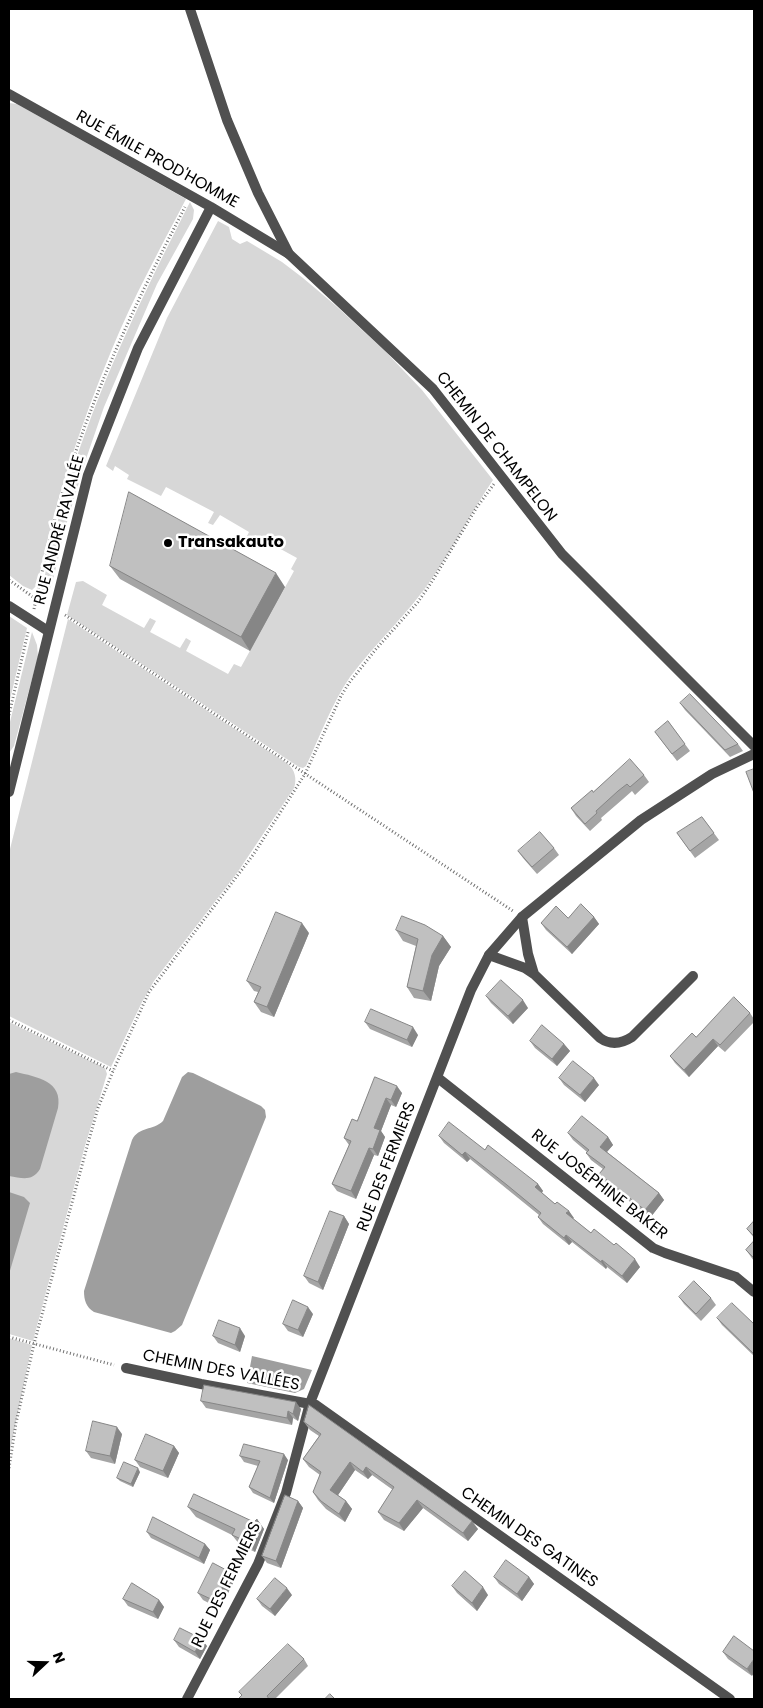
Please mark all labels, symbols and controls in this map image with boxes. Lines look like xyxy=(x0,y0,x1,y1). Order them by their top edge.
street label: RUE ÉMILE PROD'HOMME xyxy=(72,107,242,213)
street label: CHEMIN DE CHAMPELON xyxy=(432,368,560,526)
street label: RUE ANDRÉ RAVALÉE xyxy=(31,453,89,607)
place label: Transakauto xyxy=(178,533,284,553)
marker: Transakauto xyxy=(162,537,174,549)
street label: RUE DES FERMIERS xyxy=(353,1100,421,1234)
street label: RUE JOSÉPHINE BAKER xyxy=(527,1126,671,1244)
street label: CHEMIN DES VALLÉES xyxy=(141,1346,301,1396)
street label: CHEMIN DES GATINES xyxy=(457,1483,601,1593)
street label: RUE DES FERMIERS xyxy=(188,1519,266,1651)
north arrow xyxy=(20,1638,70,1688)
text: N xyxy=(48,1649,70,1666)

